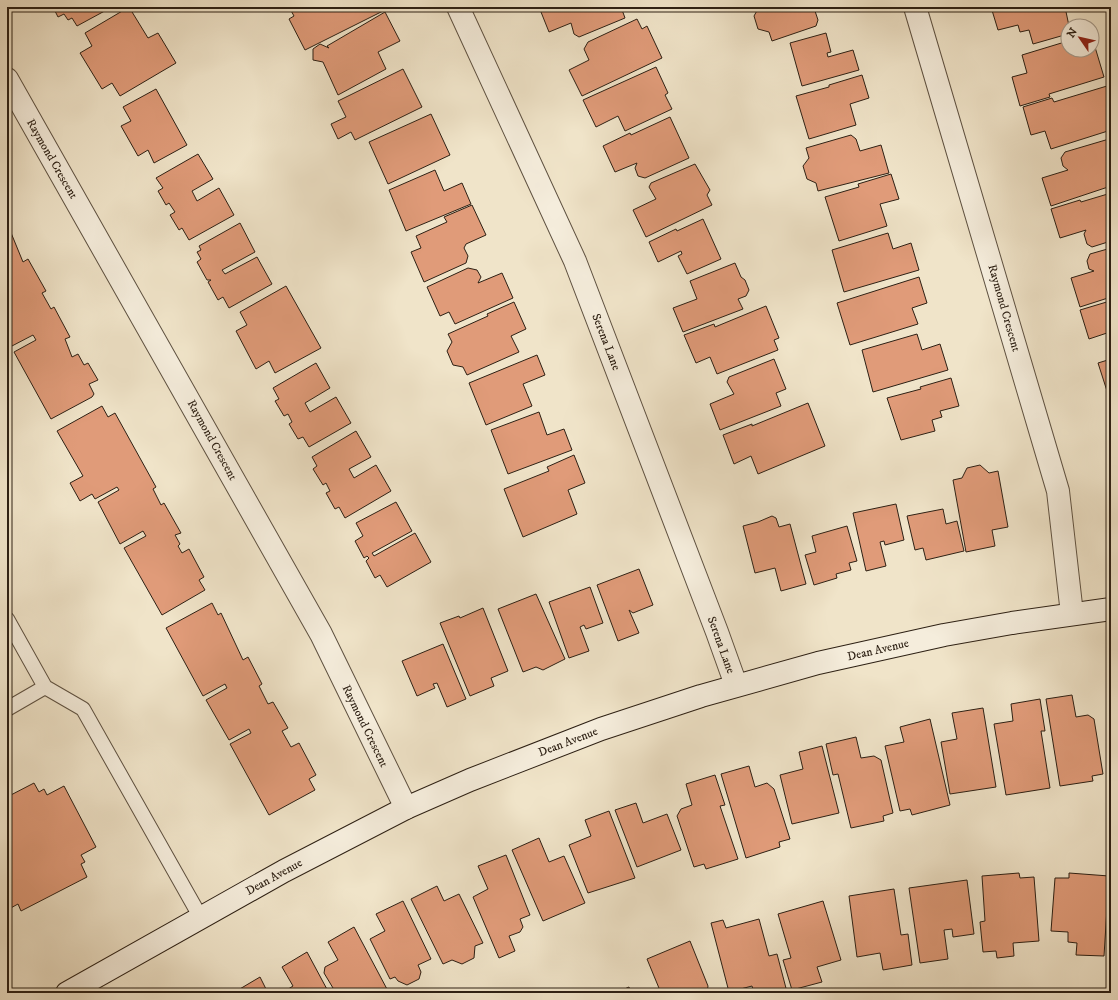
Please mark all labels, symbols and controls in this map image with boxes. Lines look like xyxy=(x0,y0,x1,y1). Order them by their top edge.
north arrow xyxy=(1060,18,1100,58)
text: N xyxy=(1064,25,1081,41)
street label: Raymond Crescent xyxy=(23,116,81,202)
street label: Raymond Crescent xyxy=(984,263,1024,353)
street label: Serena Lane xyxy=(588,312,624,373)
street label: Raymond Crescent xyxy=(184,397,240,483)
street label: Serena Lane xyxy=(704,614,738,676)
street label: Dean Avenue xyxy=(846,636,910,664)
street label: Raymond Crescent xyxy=(339,682,392,770)
street label: Dean Avenue xyxy=(536,724,600,760)
street label: Dean Avenue xyxy=(243,855,305,899)

